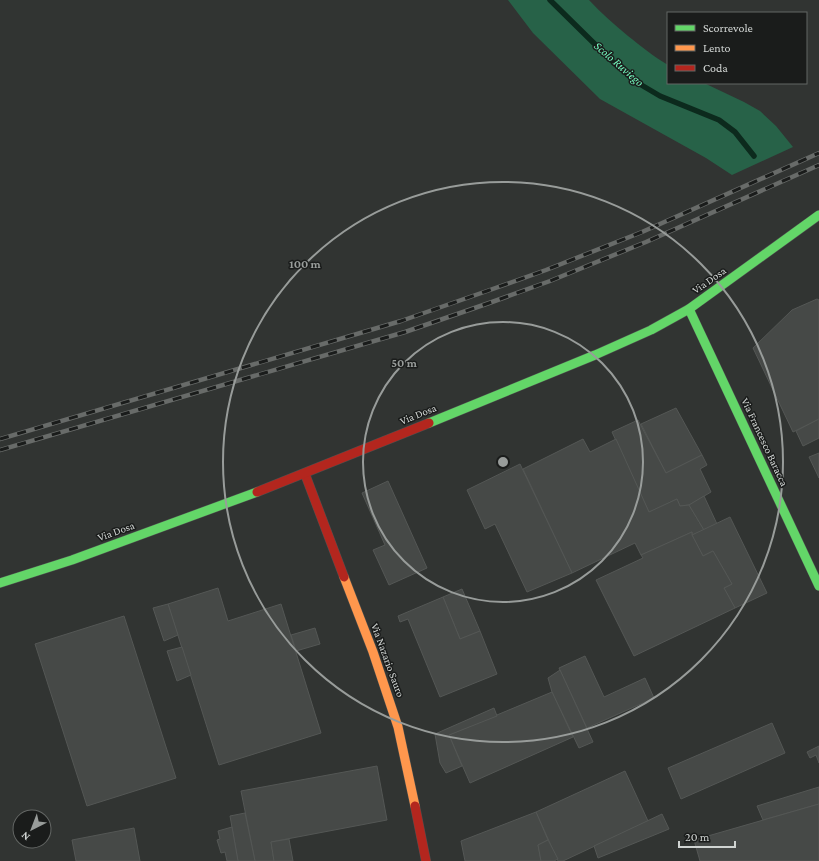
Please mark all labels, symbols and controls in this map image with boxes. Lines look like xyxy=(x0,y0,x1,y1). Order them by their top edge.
legend xyxy=(667,12,807,84)
text: Scorrevole xyxy=(703,21,753,35)
water label: Scolo Ruviego xyxy=(591,39,647,89)
text: Lento xyxy=(703,41,731,55)
text: Coda xyxy=(703,61,728,75)
text: 100 m xyxy=(289,257,322,271)
street label: Via Dosa xyxy=(690,264,728,296)
text: 50 m xyxy=(391,356,418,370)
street label: Via Francesco Baracca xyxy=(739,396,791,488)
street label: Via Dosa xyxy=(398,401,438,427)
centre of rings xyxy=(496,455,510,469)
street label: Via Dosa xyxy=(96,519,136,543)
street label: Via Nazario Sauro xyxy=(369,621,407,699)
north arrow xyxy=(12,809,52,849)
scale bar xyxy=(679,823,735,849)
text: N xyxy=(18,829,32,843)
text: 20 m xyxy=(685,830,710,844)

